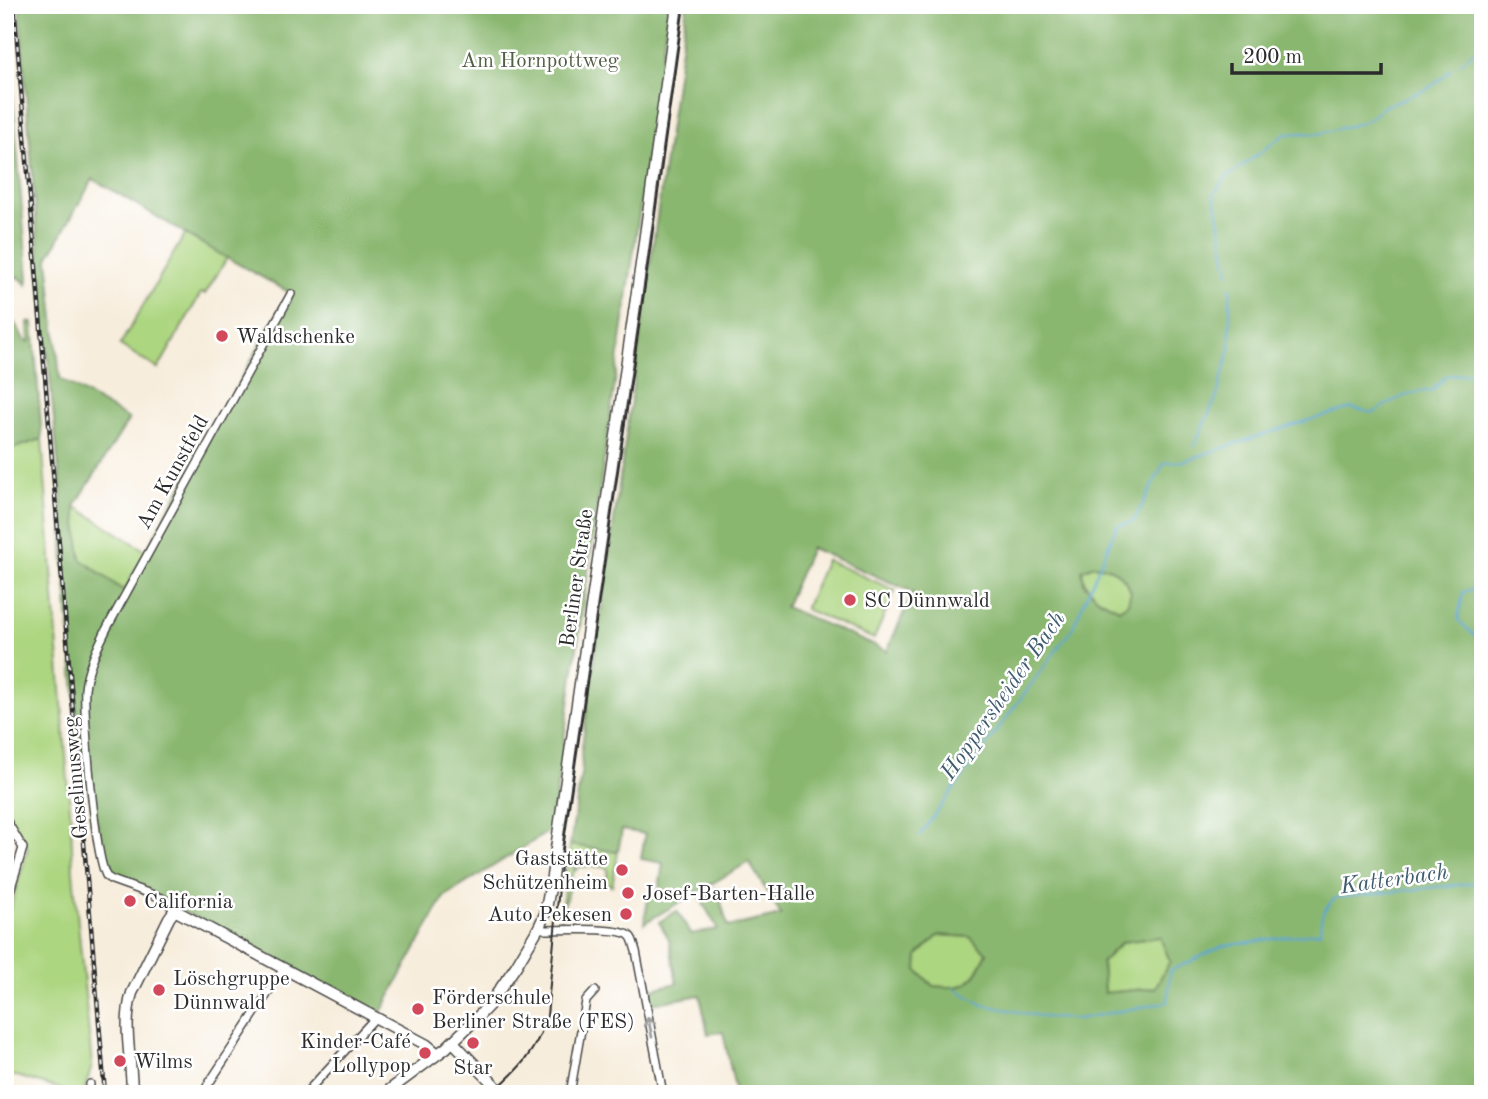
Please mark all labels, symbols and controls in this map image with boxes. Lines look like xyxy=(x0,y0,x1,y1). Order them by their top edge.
scale bar xyxy=(1232,32,1381,76)
text: 200 m xyxy=(1243,47,1302,68)
park label: Am Hornpottweg xyxy=(461,51,620,72)
place label: Waldschenke xyxy=(236,327,355,348)
marker: Waldschenke xyxy=(214,328,230,344)
street label: Am Kunstfeld xyxy=(133,412,213,533)
street label: Berliner Straße xyxy=(557,508,598,649)
place label: SC Dünnwald xyxy=(864,591,990,612)
marker: SC Dünnwald xyxy=(842,592,858,608)
water label: Hoppersheider Bach xyxy=(936,607,1071,786)
street label: Geselinusweg xyxy=(61,715,92,840)
place label: Gaststätte Schützenheim xyxy=(482,849,608,894)
water label: Katterbach xyxy=(1338,861,1450,899)
marker: Gaststätte Schützenheim xyxy=(614,862,630,878)
place label: Josef-Barten-Halle xyxy=(642,884,815,905)
marker: Josef-Barten-Halle xyxy=(620,885,636,901)
place label: California xyxy=(144,892,233,913)
marker: California xyxy=(122,893,138,909)
place label: Auto Pekesen xyxy=(488,905,612,926)
marker: Auto Pekesen xyxy=(618,906,634,922)
place label: Löschgruppe Dünnwald xyxy=(173,969,290,1014)
marker: Löschgruppe Dünnwald xyxy=(151,982,167,998)
place label: Förderschule Berliner Straße (FES) xyxy=(432,988,635,1033)
marker: Förderschule Berliner Straße (FES) xyxy=(410,1001,426,1017)
one-way arrow xyxy=(642,1016,656,1039)
place label: Kinder-Café Lollypop xyxy=(300,1032,411,1077)
marker: Star xyxy=(465,1035,481,1051)
marker: Kinder-Café Lollypop xyxy=(417,1045,433,1061)
place label: Wilms xyxy=(134,1052,193,1073)
marker: Wilms xyxy=(112,1053,128,1069)
place label: Star xyxy=(453,1058,493,1079)

